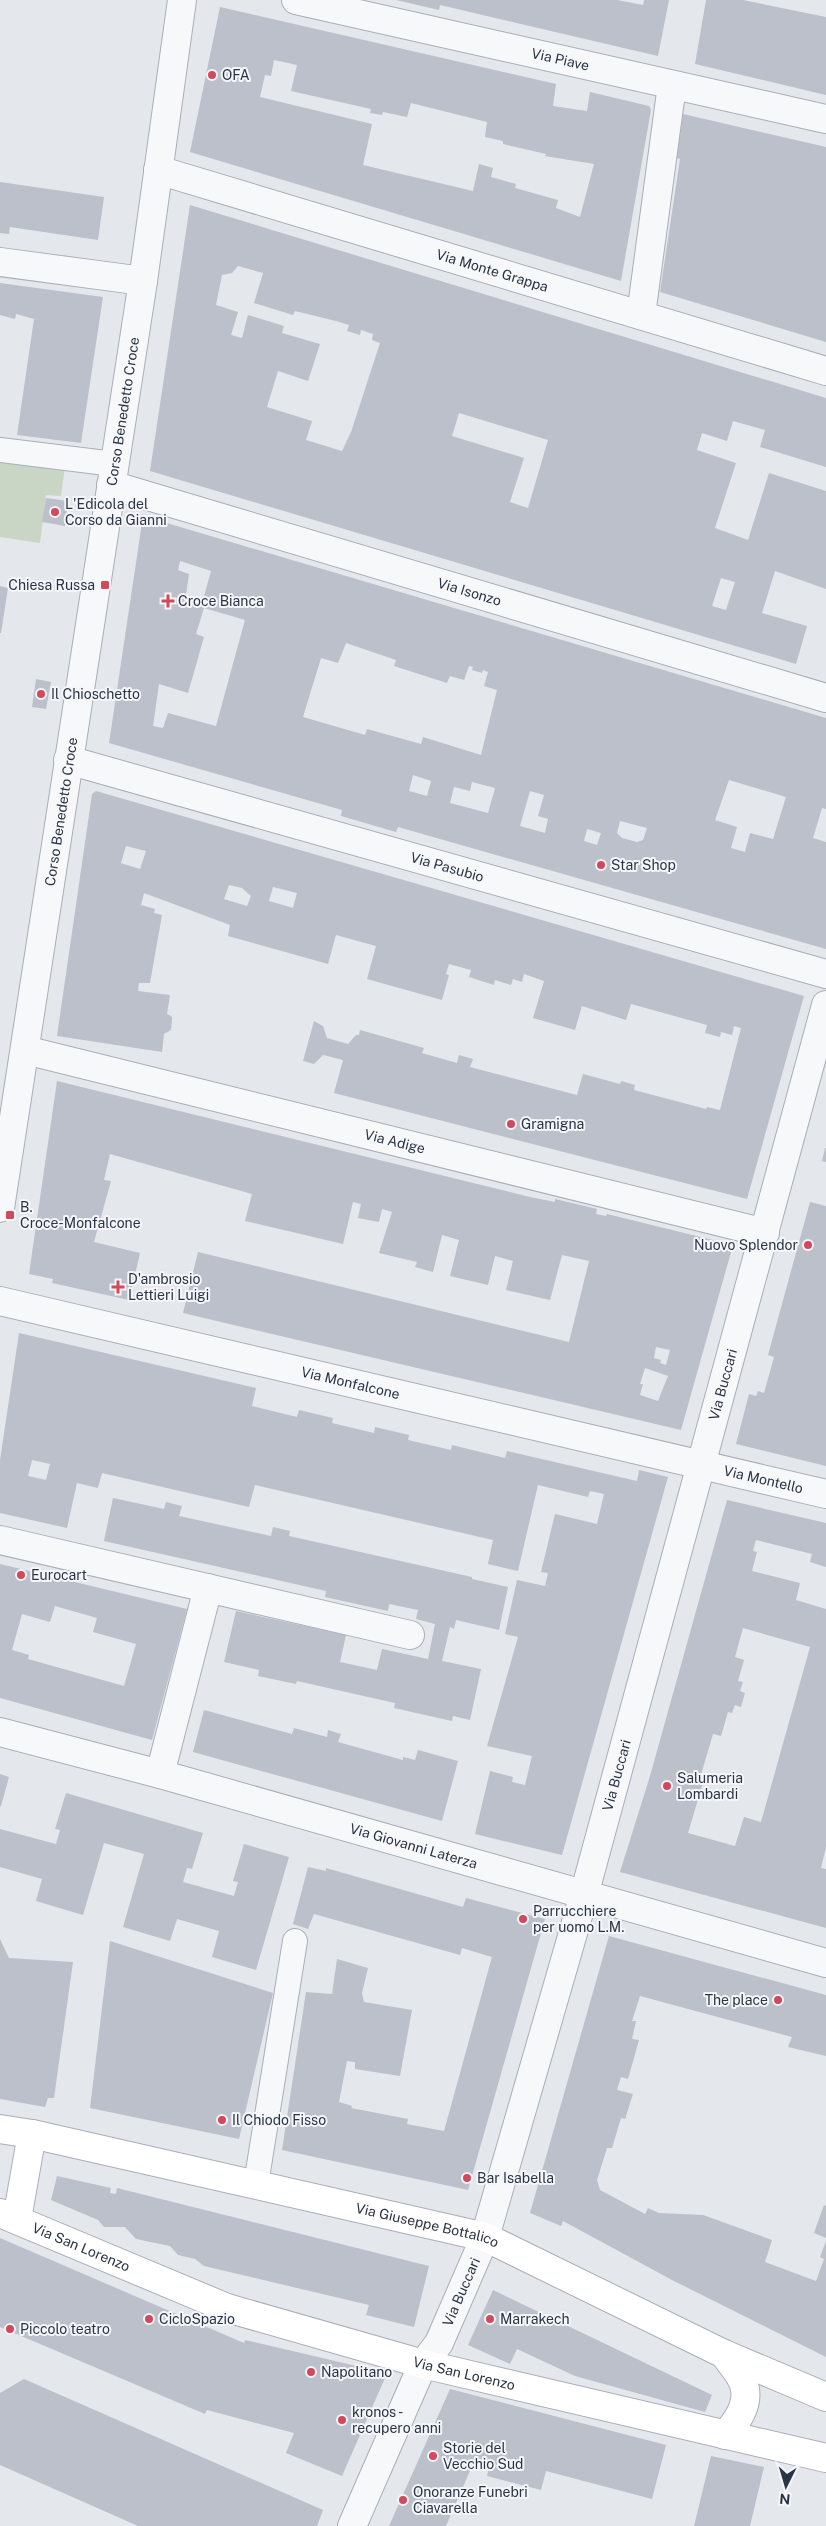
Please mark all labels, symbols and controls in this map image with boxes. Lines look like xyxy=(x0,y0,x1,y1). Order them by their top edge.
street label: Via Piave xyxy=(530,45,591,74)
place label: OFA xyxy=(222,67,250,83)
marker: OFA xyxy=(206,69,218,81)
street label: Via Monte Grappa xyxy=(434,246,550,295)
street label: Corso Benedetto Croce xyxy=(104,336,142,487)
place label: L'Edicola del Corso da Gianni xyxy=(65,496,167,528)
marker: L'Edicola del Corso da Gianni xyxy=(49,506,61,518)
street label: Via Isonzo xyxy=(436,575,503,609)
place label: Chiesa Russa xyxy=(8,577,95,593)
marker: Chiesa Russa xyxy=(99,579,111,591)
place label: Croce Bianca xyxy=(178,593,264,609)
marker: Croce Bianca xyxy=(162,595,174,607)
place label: Il Chioschetto xyxy=(51,686,140,702)
marker: Il Chioschetto xyxy=(35,688,47,700)
street label: Corso Benedetto Croce xyxy=(42,736,81,887)
street label: Via Pasubio xyxy=(409,849,486,885)
place label: Star Shop xyxy=(611,857,676,873)
marker: Star Shop xyxy=(595,859,607,871)
place label: Gramigna xyxy=(521,1116,584,1132)
marker: Gramigna xyxy=(505,1118,517,1130)
street label: Via Adige xyxy=(363,1126,427,1157)
place label: B. Croce-Monfalcone xyxy=(20,1199,141,1231)
marker: B. Croce-Monfalcone xyxy=(4,1209,16,1221)
place label: Nuovo Splendor xyxy=(694,1237,798,1253)
marker: Nuovo Splendor xyxy=(802,1239,814,1251)
place label: D'ambrosio Lettieri Luigi xyxy=(128,1271,209,1303)
marker: D'ambrosio Lettieri Luigi xyxy=(112,1281,124,1293)
street label: Via Buccari xyxy=(705,1347,740,1422)
street label: Via Monfalcone xyxy=(300,1364,402,1402)
street label: Via Montello xyxy=(722,1462,805,1496)
place label: Eurocart xyxy=(31,1567,87,1583)
marker: Eurocart xyxy=(15,1569,27,1581)
street label: Via Buccari xyxy=(599,1738,634,1813)
place label: Salumeria Lombardi xyxy=(677,1770,743,1802)
marker: Salumeria Lombardi xyxy=(661,1780,673,1792)
street label: Via Giovanni Laterza xyxy=(348,1820,479,1872)
place label: Parrucchiere per uomo L.M. xyxy=(533,1903,624,1935)
marker: Parrucchiere per uomo L.M. xyxy=(517,1913,529,1925)
place label: The place xyxy=(705,1992,768,2008)
marker: The place xyxy=(772,1994,784,2006)
place label: Il Chiodo Fisso xyxy=(232,2112,326,2128)
marker: Il Chiodo Fisso xyxy=(216,2114,228,2126)
place label: Bar Isabella xyxy=(477,2170,554,2186)
marker: Bar Isabella xyxy=(461,2172,473,2184)
street label: Via Giuseppe Bottalico xyxy=(354,2200,502,2251)
street label: Via San Lorenzo xyxy=(30,2219,132,2275)
street label: Via Buccari xyxy=(439,2255,483,2329)
place label: CicloSpazio xyxy=(159,2311,235,2327)
place label: Marrakech xyxy=(500,2311,570,2327)
marker: CicloSpazio xyxy=(143,2313,155,2325)
marker: Marrakech xyxy=(484,2313,496,2325)
place label: Piccolo teatro xyxy=(20,2321,110,2337)
marker: Piccolo teatro xyxy=(4,2323,16,2335)
street label: Via San Lorenzo xyxy=(411,2354,517,2393)
place label: Napolitano xyxy=(321,2364,392,2380)
marker: Napolitano xyxy=(305,2366,317,2378)
place label: kronos - recupero anni xyxy=(352,2404,441,2436)
marker: kronos - recupero anni xyxy=(336,2414,348,2426)
place label: Storie del Vecchio Sud xyxy=(443,2440,523,2472)
marker: Storie del Vecchio Sud xyxy=(427,2450,439,2462)
north arrow xyxy=(761,2461,811,2511)
place label: Onoranze Funebri Ciavarella xyxy=(413,2484,528,2516)
text: N xyxy=(779,2491,791,2507)
marker: Onoranze Funebri Ciavarella xyxy=(397,2494,409,2506)

